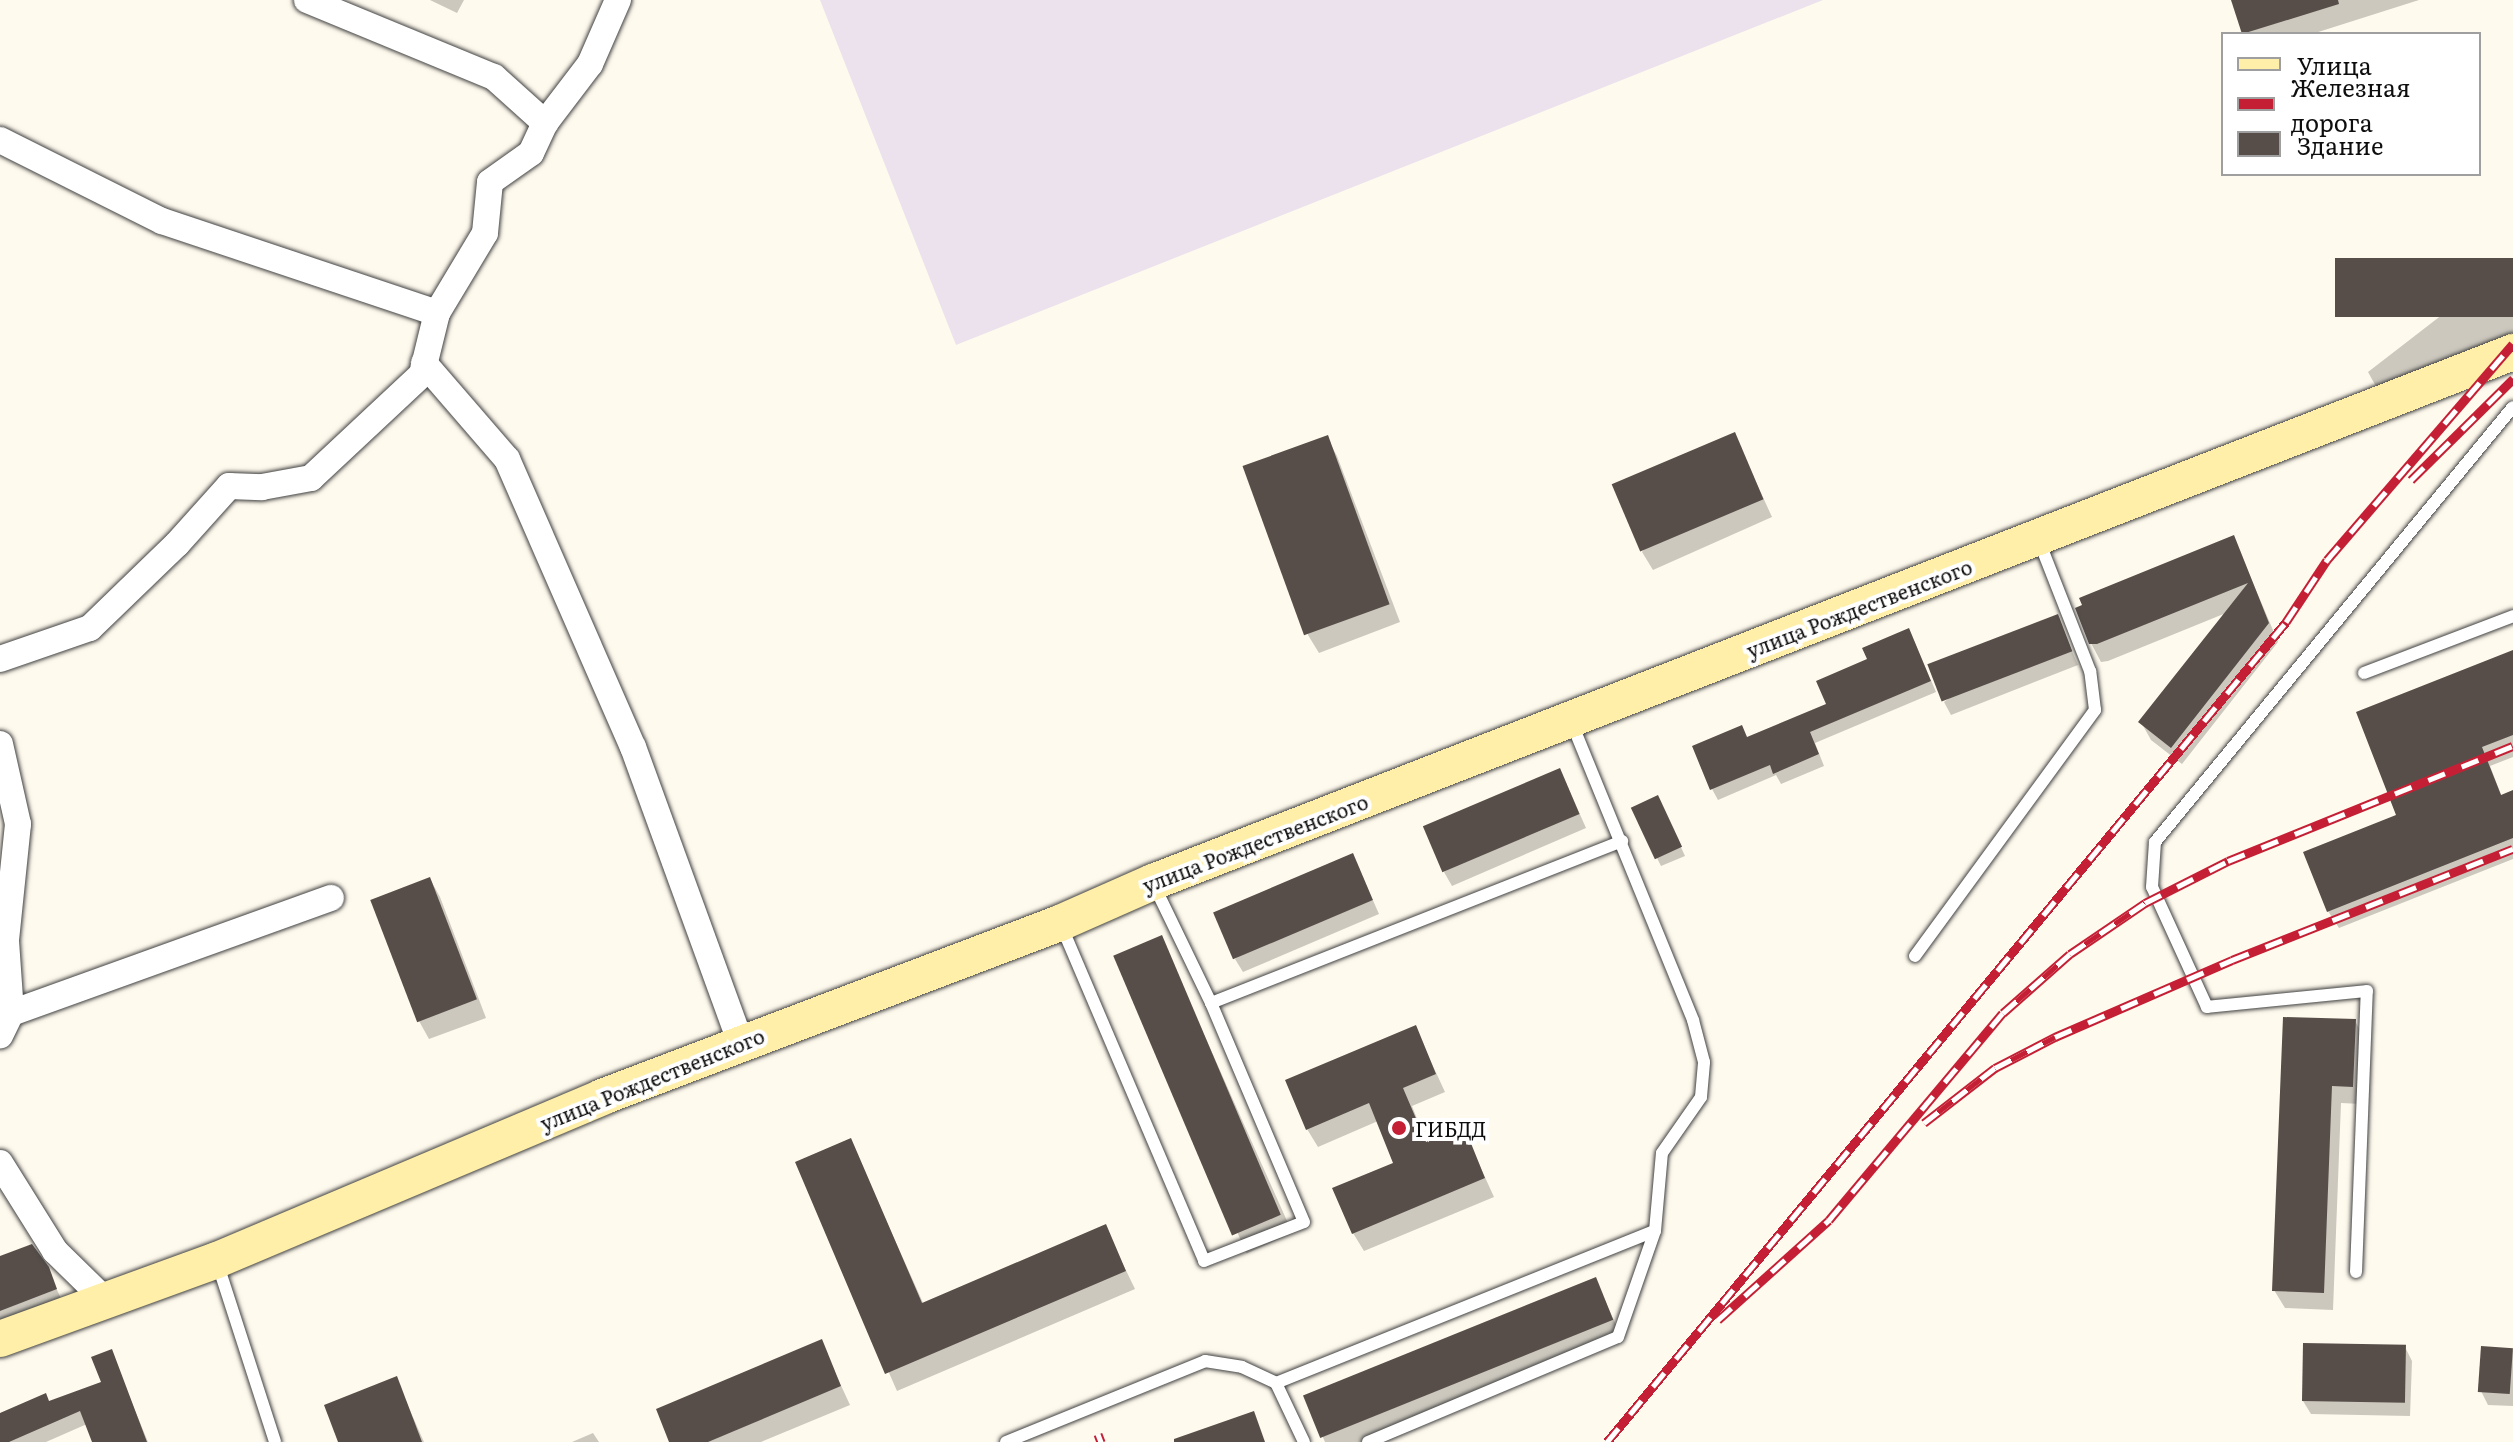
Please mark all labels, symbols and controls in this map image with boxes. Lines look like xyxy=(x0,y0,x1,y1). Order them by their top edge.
legend xyxy=(2221,32,2481,176)
text: Улица xyxy=(2297,47,2372,82)
text: Железная дорога xyxy=(2291,69,2410,139)
text: Здание xyxy=(2297,127,2383,162)
street label: улица Рождественского xyxy=(1743,554,1975,662)
street label: улица Рождественского xyxy=(1139,789,1371,897)
street label: улица Рождественского xyxy=(536,1023,768,1135)
place label: ГИБДД xyxy=(1415,1116,1486,1140)
marker: ГИБДД xyxy=(1390,1119,1408,1137)

